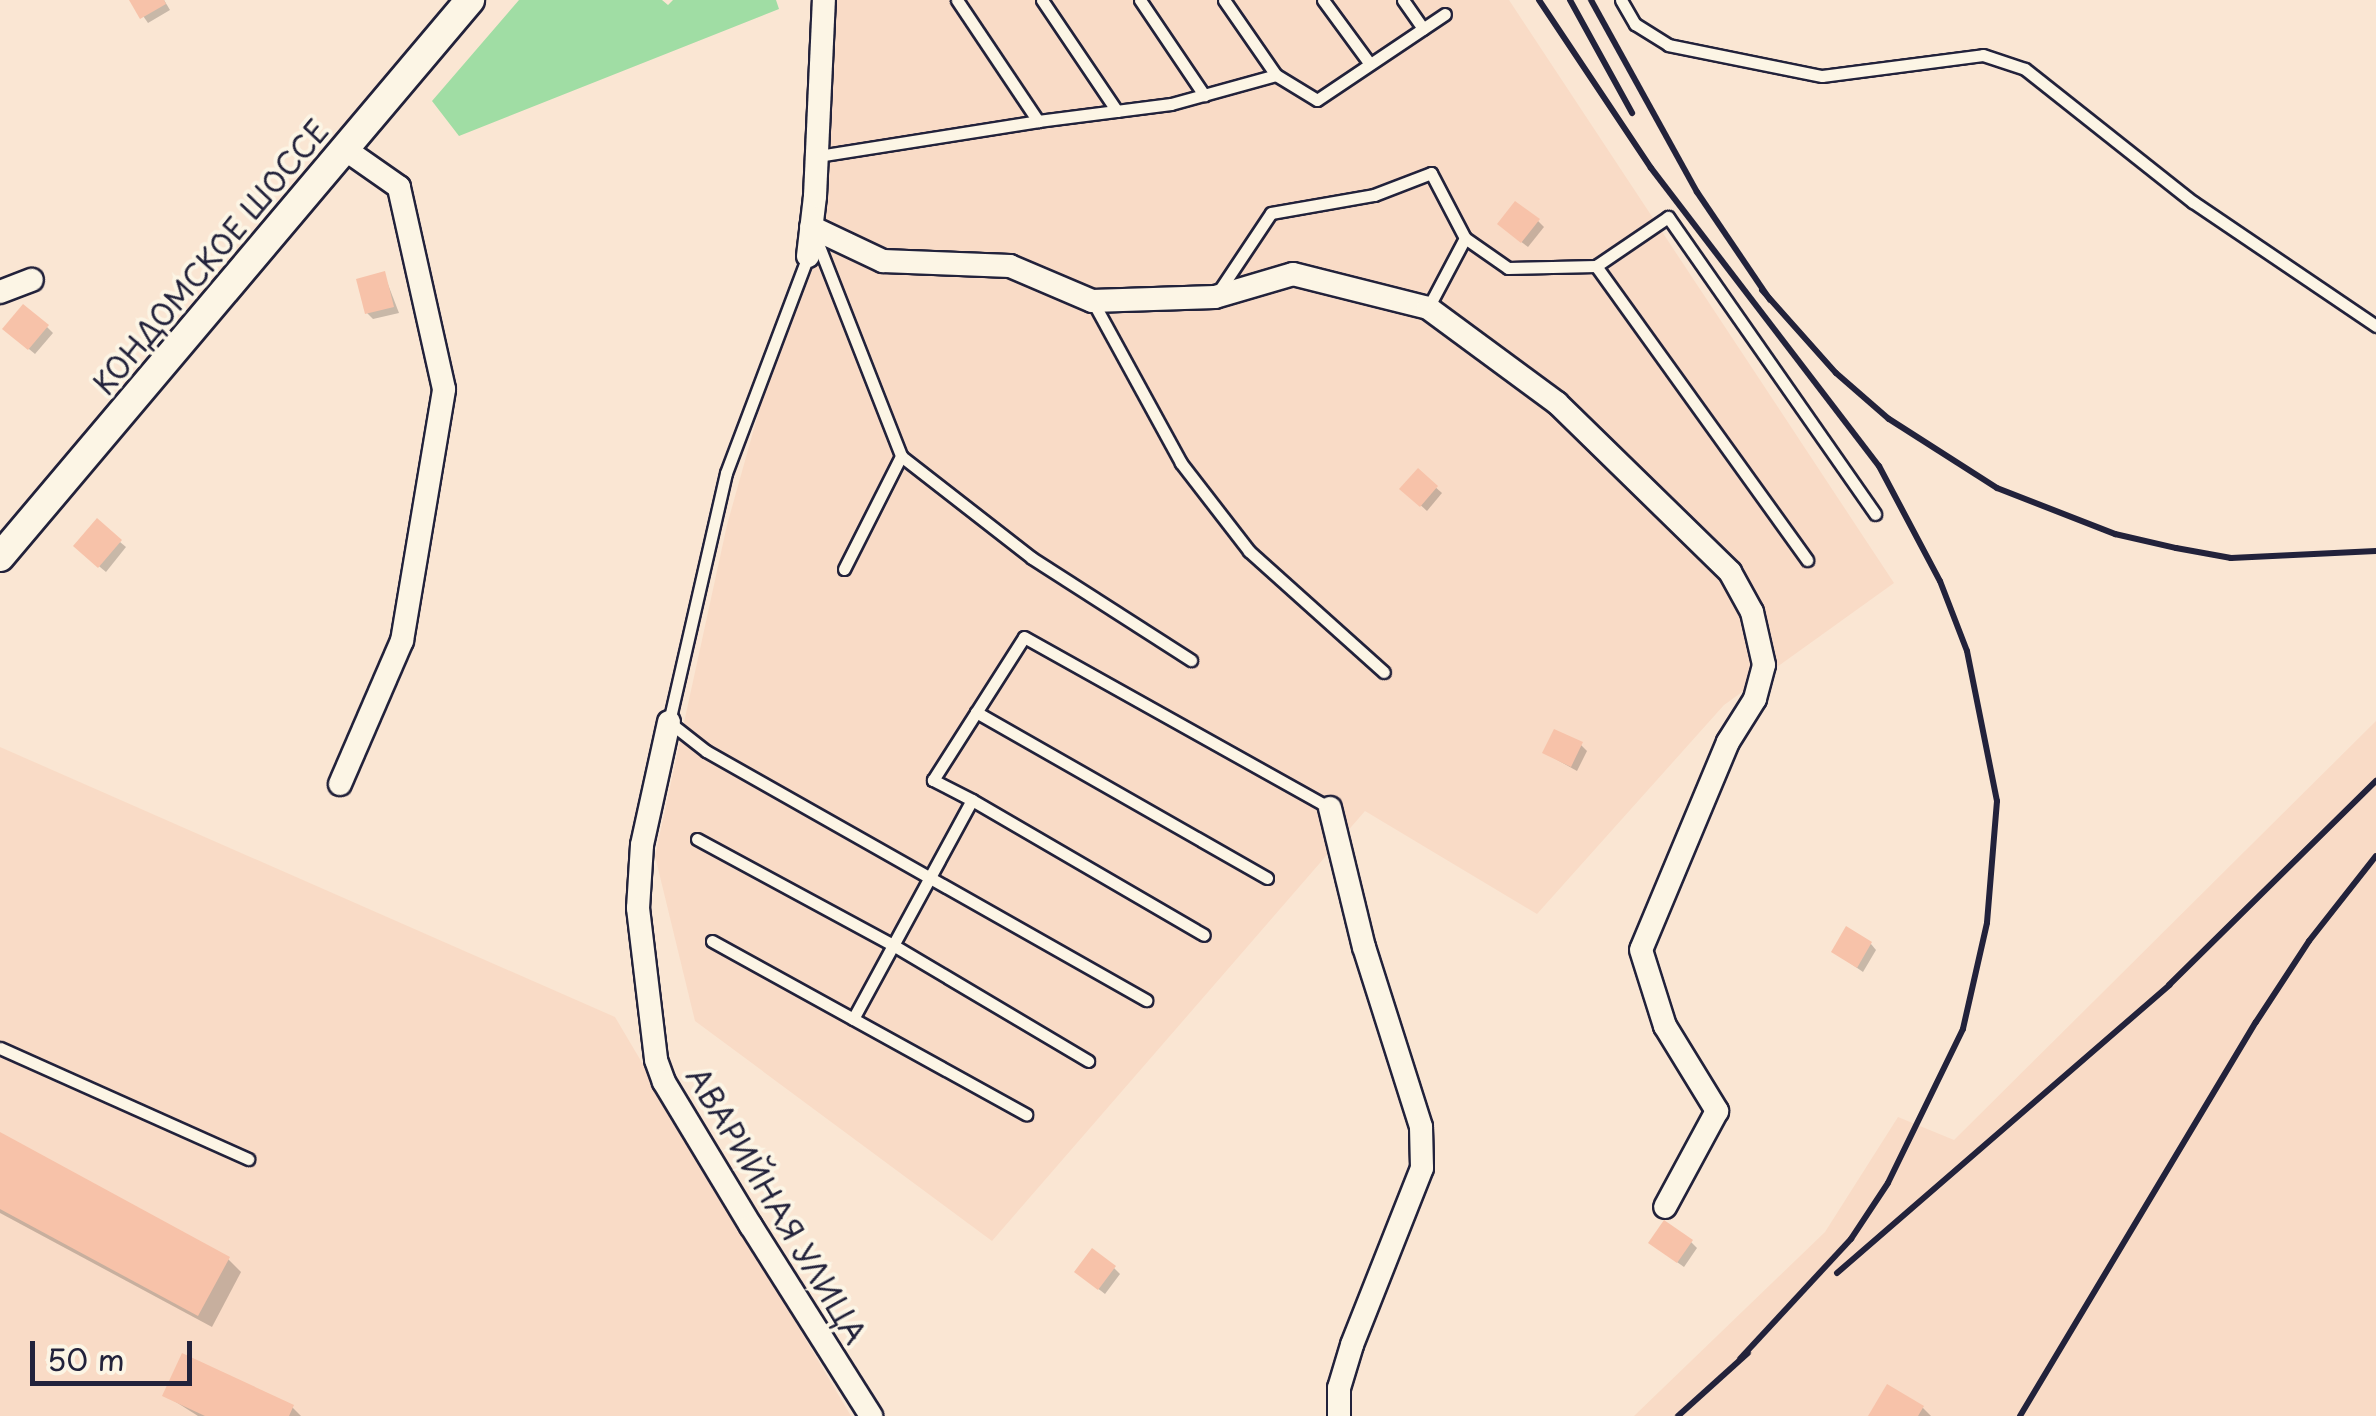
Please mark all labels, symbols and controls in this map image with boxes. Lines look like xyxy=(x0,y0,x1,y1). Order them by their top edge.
street label: КОНДОМСКОЕ ШОССЕ xyxy=(83,111,337,403)
street label: АВАРИЙНАЯ УЛИЦА xyxy=(680,1060,874,1350)
scale bar xyxy=(35,1321,198,1383)
text: 50 m xyxy=(47,1336,125,1381)

